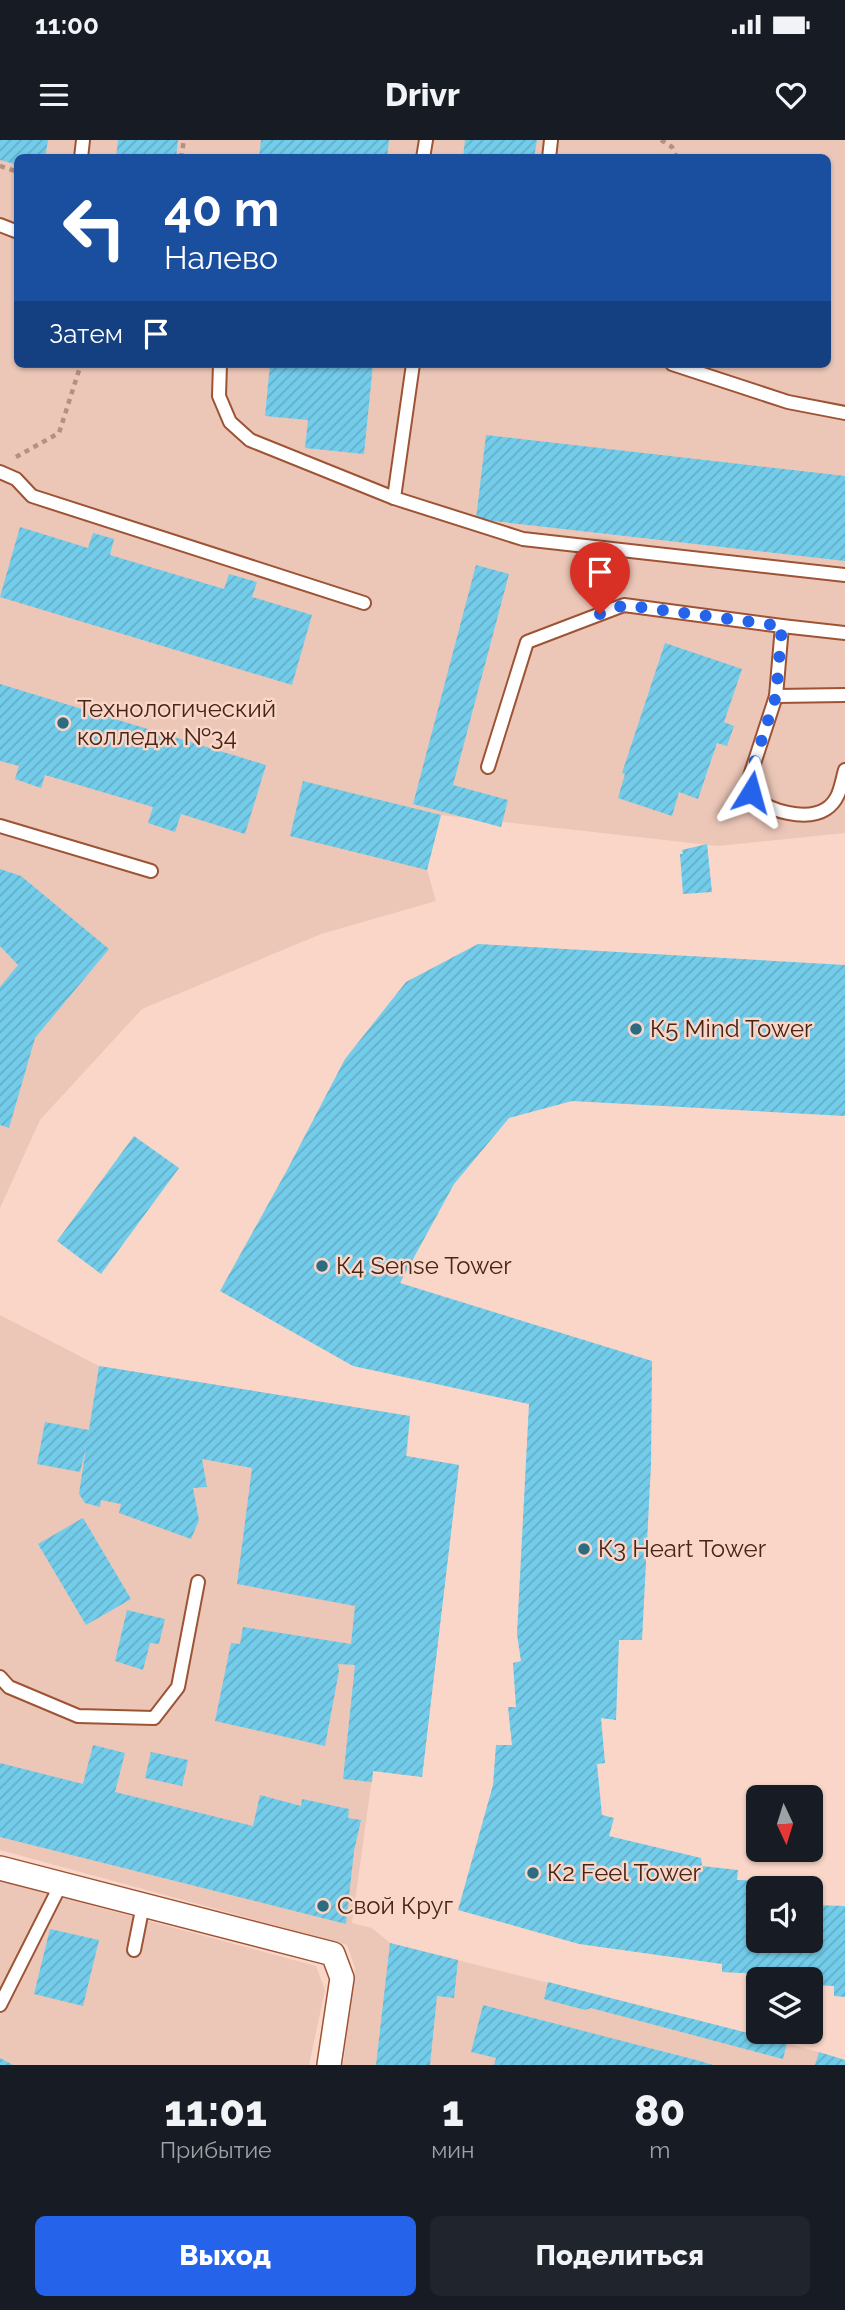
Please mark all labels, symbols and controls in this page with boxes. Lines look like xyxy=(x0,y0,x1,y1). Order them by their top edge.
text: 11:00 xyxy=(35,10,99,40)
icon: menu xyxy=(35,76,73,114)
text: Drivr xyxy=(385,76,460,113)
icon: heart xyxy=(772,76,810,114)
text: 40 m xyxy=(164,180,279,237)
icon: left xyxy=(49,182,140,273)
text: Налево xyxy=(164,239,278,276)
icon: arrive xyxy=(137,315,175,353)
text: Затем xyxy=(49,319,123,349)
pin xyxy=(570,542,630,614)
icon: arrive xyxy=(581,553,619,591)
place label: Технологический колледж №34 xyxy=(77,694,276,751)
marker: Технологический колледж №34 xyxy=(55,715,71,731)
position arrow xyxy=(714,755,788,829)
place label: К5 Mind Tower xyxy=(650,1014,813,1043)
marker: К5 Mind Tower xyxy=(628,1021,644,1037)
place label: К4 Sense Tower xyxy=(336,1251,512,1280)
marker: К4 Sense Tower xyxy=(314,1258,330,1274)
place label: К3 Heart Tower xyxy=(598,1534,767,1563)
marker: К3 Heart Tower xyxy=(576,1541,592,1557)
north arrow xyxy=(746,1785,822,1862)
map controls xyxy=(746,1785,823,2044)
place label: К2 Feel Tower xyxy=(547,1858,702,1887)
marker: К2 Feel Tower xyxy=(525,1865,541,1881)
button: sound xyxy=(746,1876,823,1953)
place label: Свой Круг xyxy=(337,1891,454,1920)
marker: Свой Круг xyxy=(315,1898,331,1914)
button: layers xyxy=(746,1967,823,2044)
text: 11:01 xyxy=(164,2087,267,2136)
text: 1 xyxy=(442,2087,464,2136)
text: 80 xyxy=(634,2087,685,2136)
text: Прибытие xyxy=(160,2136,272,2163)
text: мин xyxy=(431,2136,474,2163)
text: m xyxy=(649,2136,670,2163)
button: Выход xyxy=(35,2216,416,2296)
button: Поделиться xyxy=(430,2216,810,2296)

